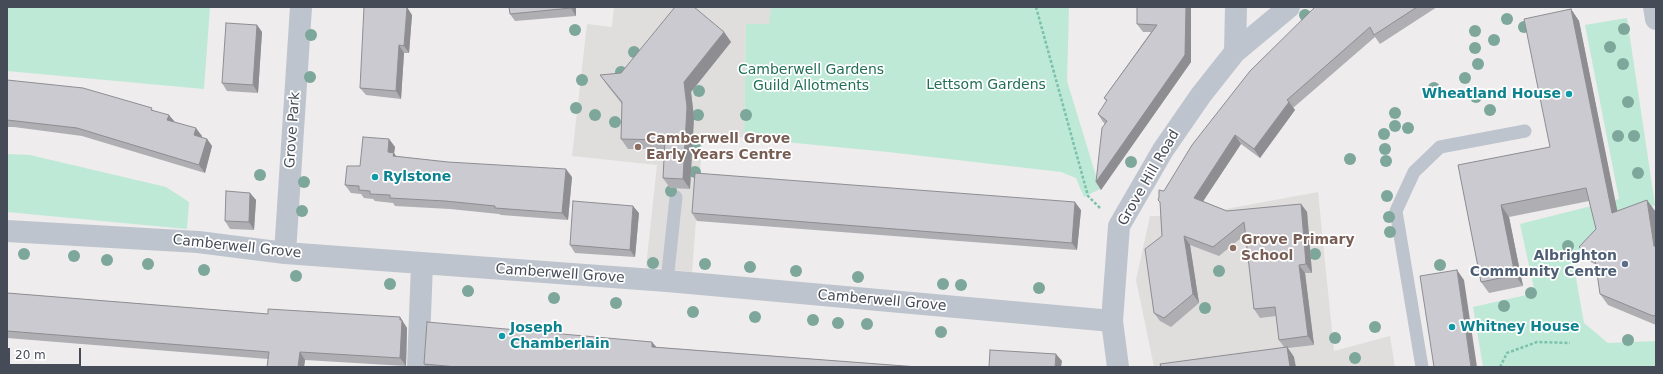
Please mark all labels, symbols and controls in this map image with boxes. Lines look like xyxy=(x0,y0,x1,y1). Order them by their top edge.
park label: Camberwell Gardens Guild Allotments xyxy=(738,62,884,94)
park label: Lettsom Gardens xyxy=(926,77,1046,93)
place label: Wheatland House xyxy=(1422,86,1561,102)
marker: Wheatland House xyxy=(1564,89,1574,99)
street label: Grove Park xyxy=(282,91,304,169)
street label: Grove Hill Road xyxy=(1115,127,1183,229)
place label: Camberwell Grove Early Years Centre xyxy=(646,131,791,164)
marker: Camberwell Grove Early Years Centre xyxy=(633,142,643,152)
place label: Rylstone xyxy=(383,169,451,185)
marker: Rylstone xyxy=(370,172,380,182)
street label: Camberwell Grove xyxy=(172,232,302,262)
place label: Grove Primary School xyxy=(1241,232,1355,264)
marker: Grove Primary School xyxy=(1228,243,1238,253)
place label: Albrighton Community Centre xyxy=(1470,248,1617,280)
marker: Albrighton Community Centre xyxy=(1620,259,1630,269)
street label: Camberwell Grove xyxy=(495,261,625,287)
street label: Camberwell Grove xyxy=(817,287,947,315)
place label: Whitney House xyxy=(1460,319,1579,335)
place label: Joseph Chamberlain xyxy=(510,320,610,352)
marker: Whitney House xyxy=(1447,322,1457,332)
marker: Joseph Chamberlain xyxy=(497,331,507,341)
scale bar xyxy=(10,340,83,366)
text: 20 m xyxy=(15,348,46,362)

